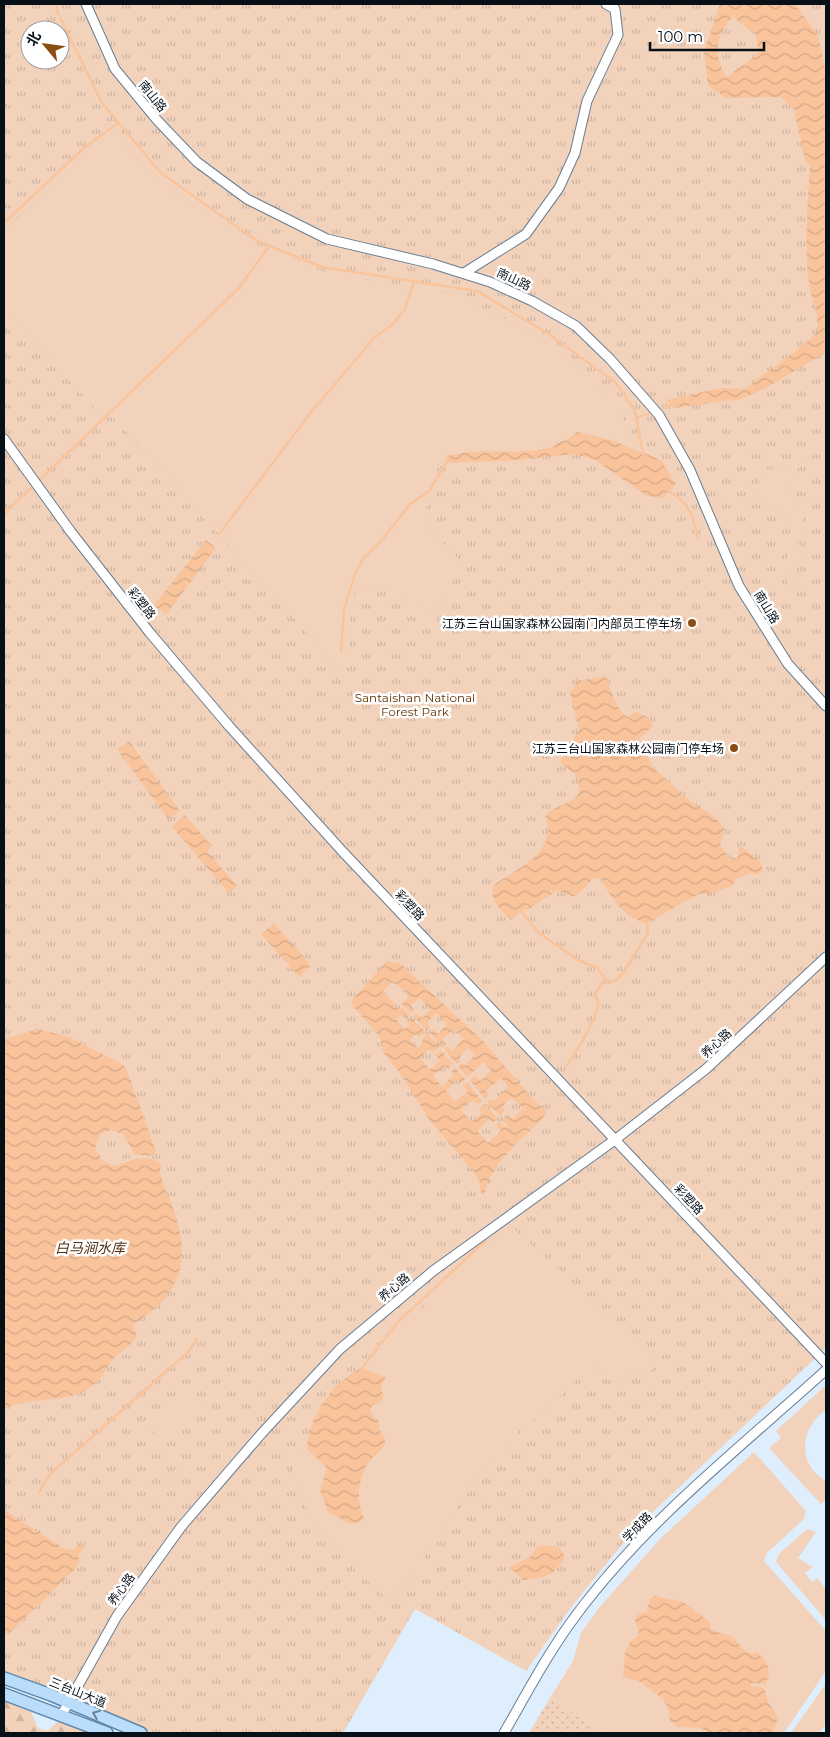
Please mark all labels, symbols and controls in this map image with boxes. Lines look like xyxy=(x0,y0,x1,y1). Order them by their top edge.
north arrow xyxy=(20,20,70,70)
scale bar xyxy=(650,20,764,52)
text: 100 m xyxy=(658,27,703,46)
text: 北 xyxy=(22,28,45,49)
street label: 南山路 xyxy=(136,77,170,115)
street label: 南山路 xyxy=(495,265,533,293)
street label: 彩塑路 xyxy=(125,584,159,622)
street label: 南山路 xyxy=(751,588,783,626)
place label: 江苏三台山国家森林公园南门内部员工停车场 xyxy=(442,616,682,631)
marker: 江苏三台山国家森林公园南门内部员工停车场 xyxy=(686,617,698,629)
park label: Santaishan National Forest Park xyxy=(355,690,475,719)
place label: 江苏三台山国家森林公园南门停车场 xyxy=(532,741,724,756)
marker: 江苏三台山国家森林公园南门停车场 xyxy=(728,742,740,754)
street label: 彩塑路 xyxy=(392,887,428,923)
street label: 养心路 xyxy=(698,1025,734,1061)
street label: 彩塑路 xyxy=(671,1181,707,1217)
water label: 白马涧水库 xyxy=(55,1239,127,1257)
street label: 养心路 xyxy=(375,1270,413,1304)
street label: 学成路 xyxy=(619,1509,655,1545)
street label: 养心路 xyxy=(104,1570,138,1608)
street label: 三台山大道 xyxy=(47,1674,109,1710)
one-way arrow xyxy=(92,1709,101,1720)

